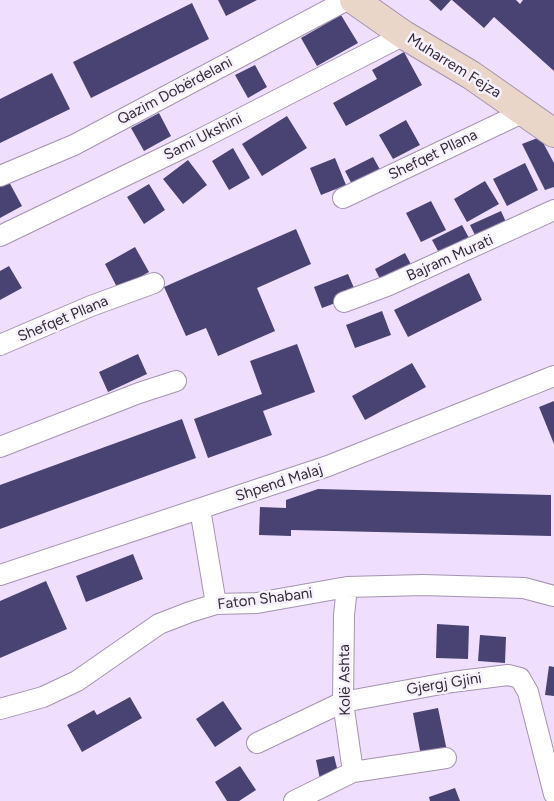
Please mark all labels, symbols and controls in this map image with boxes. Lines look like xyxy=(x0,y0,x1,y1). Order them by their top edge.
street label: Muharrem Fejza xyxy=(404,30,504,102)
street label: Qazim Dobërdelani xyxy=(114,53,236,129)
street label: Sami Ukshini xyxy=(161,110,245,164)
street label: Shefqet Pllana xyxy=(386,126,480,184)
street label: Bajram Murati xyxy=(404,231,496,285)
street label: Shefqet Pllana xyxy=(15,292,111,346)
street label: Shpend Malaj xyxy=(233,460,325,506)
street label: Faton Shabani xyxy=(216,584,314,614)
street label: Kolë Ashta xyxy=(335,644,355,716)
street label: Gjergj Gjini xyxy=(405,669,483,699)

